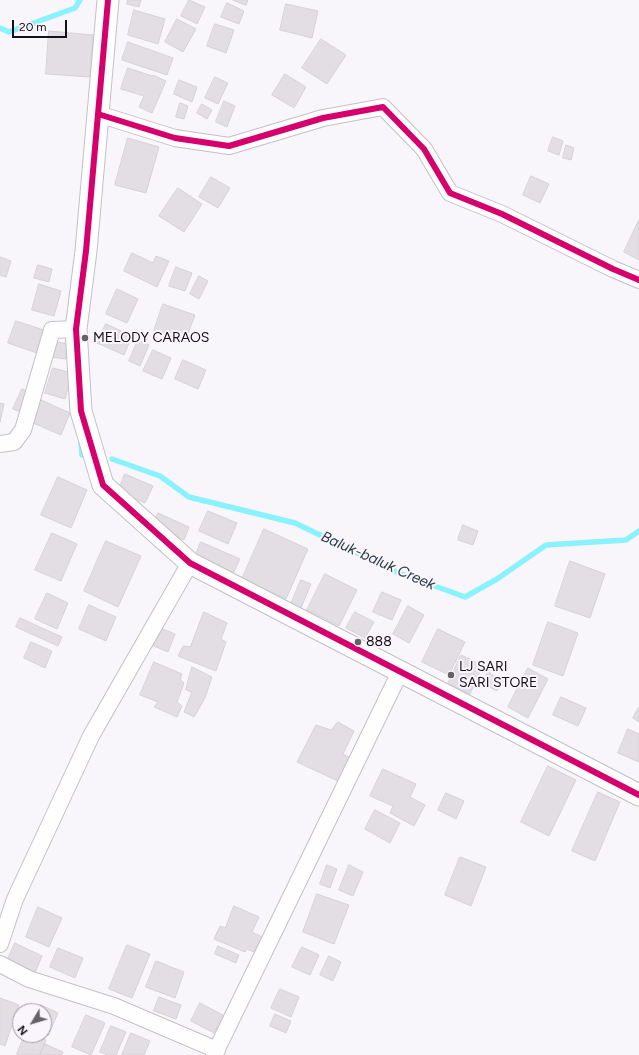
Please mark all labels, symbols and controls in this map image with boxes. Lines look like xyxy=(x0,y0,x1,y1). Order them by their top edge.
scale bar xyxy=(14,12,69,38)
text: 20 m xyxy=(19,20,47,34)
place label: MELODY CARAOS xyxy=(93,330,209,346)
marker: MELODY CARAOS xyxy=(80,333,90,343)
water label: Baluk-baluk Creek xyxy=(318,528,438,594)
place label: 888 xyxy=(366,634,392,650)
marker: 888 xyxy=(353,637,363,647)
place label: LJ SARI SARI STORE xyxy=(459,659,537,692)
marker: LJ SARI SARI STORE xyxy=(446,670,456,680)
north arrow xyxy=(12,1003,52,1043)
text: N xyxy=(15,1023,31,1037)

